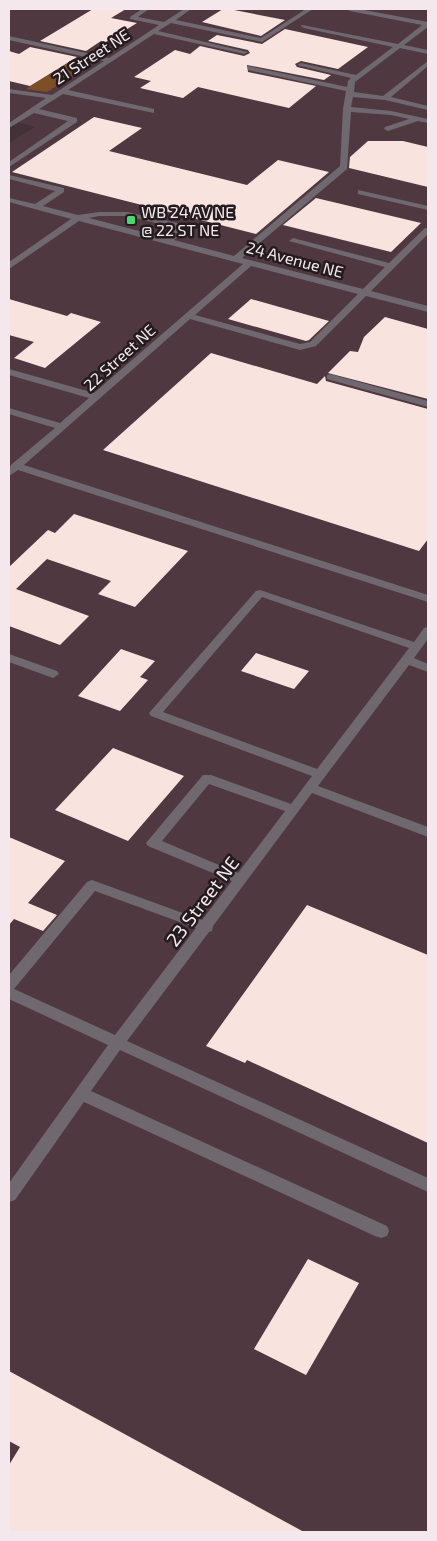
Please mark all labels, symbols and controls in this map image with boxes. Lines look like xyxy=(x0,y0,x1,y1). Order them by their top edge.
street label: 21 Street NE xyxy=(49,24,133,88)
place label: WB 24 AV NE @ 22 ST NE xyxy=(141,202,234,239)
marker: WB 24 AV NE @ 22 ST NE xyxy=(125,214,137,226)
street label: 24 Avenue NE xyxy=(245,237,346,281)
street label: 22 Street NE xyxy=(79,320,159,394)
street label: 23 Street NE xyxy=(161,852,243,950)

